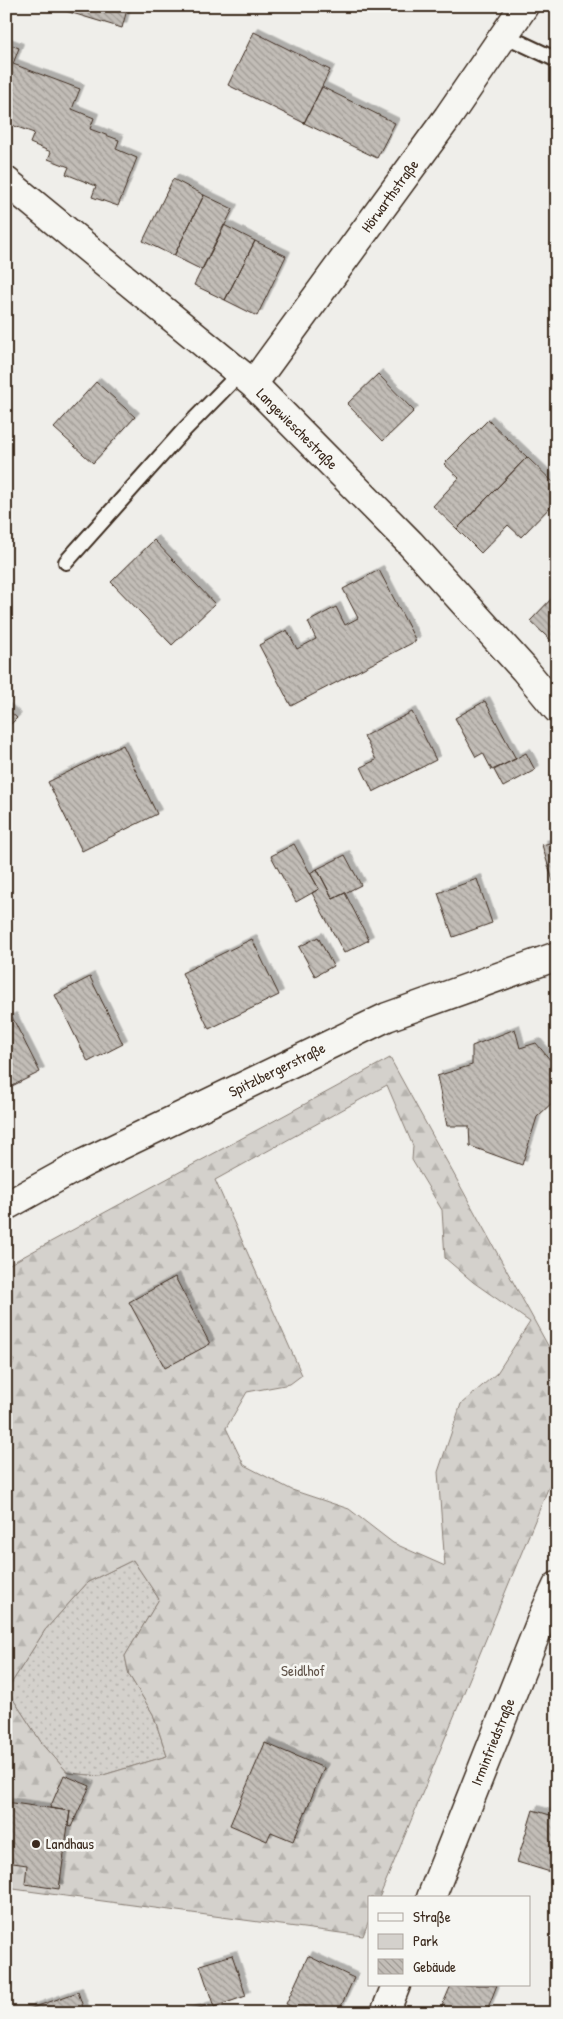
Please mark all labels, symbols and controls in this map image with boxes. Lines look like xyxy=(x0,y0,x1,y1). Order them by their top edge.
street label: Hörwarthstraße xyxy=(356,155,423,236)
street label: Langewieschestraße xyxy=(252,383,343,474)
street label: Spitzlbergerstraße xyxy=(225,1037,329,1102)
park label: Seidlhof xyxy=(281,1660,326,1681)
street label: Irminfriedstraße xyxy=(465,1695,520,1789)
place label: Landhaus xyxy=(46,1833,94,1854)
marker: Landhaus xyxy=(30,1838,42,1850)
legend xyxy=(368,1896,530,1986)
text: Straße xyxy=(413,1906,451,1927)
text: Park xyxy=(413,1930,438,1951)
text: Gebäude xyxy=(413,1956,456,1977)

